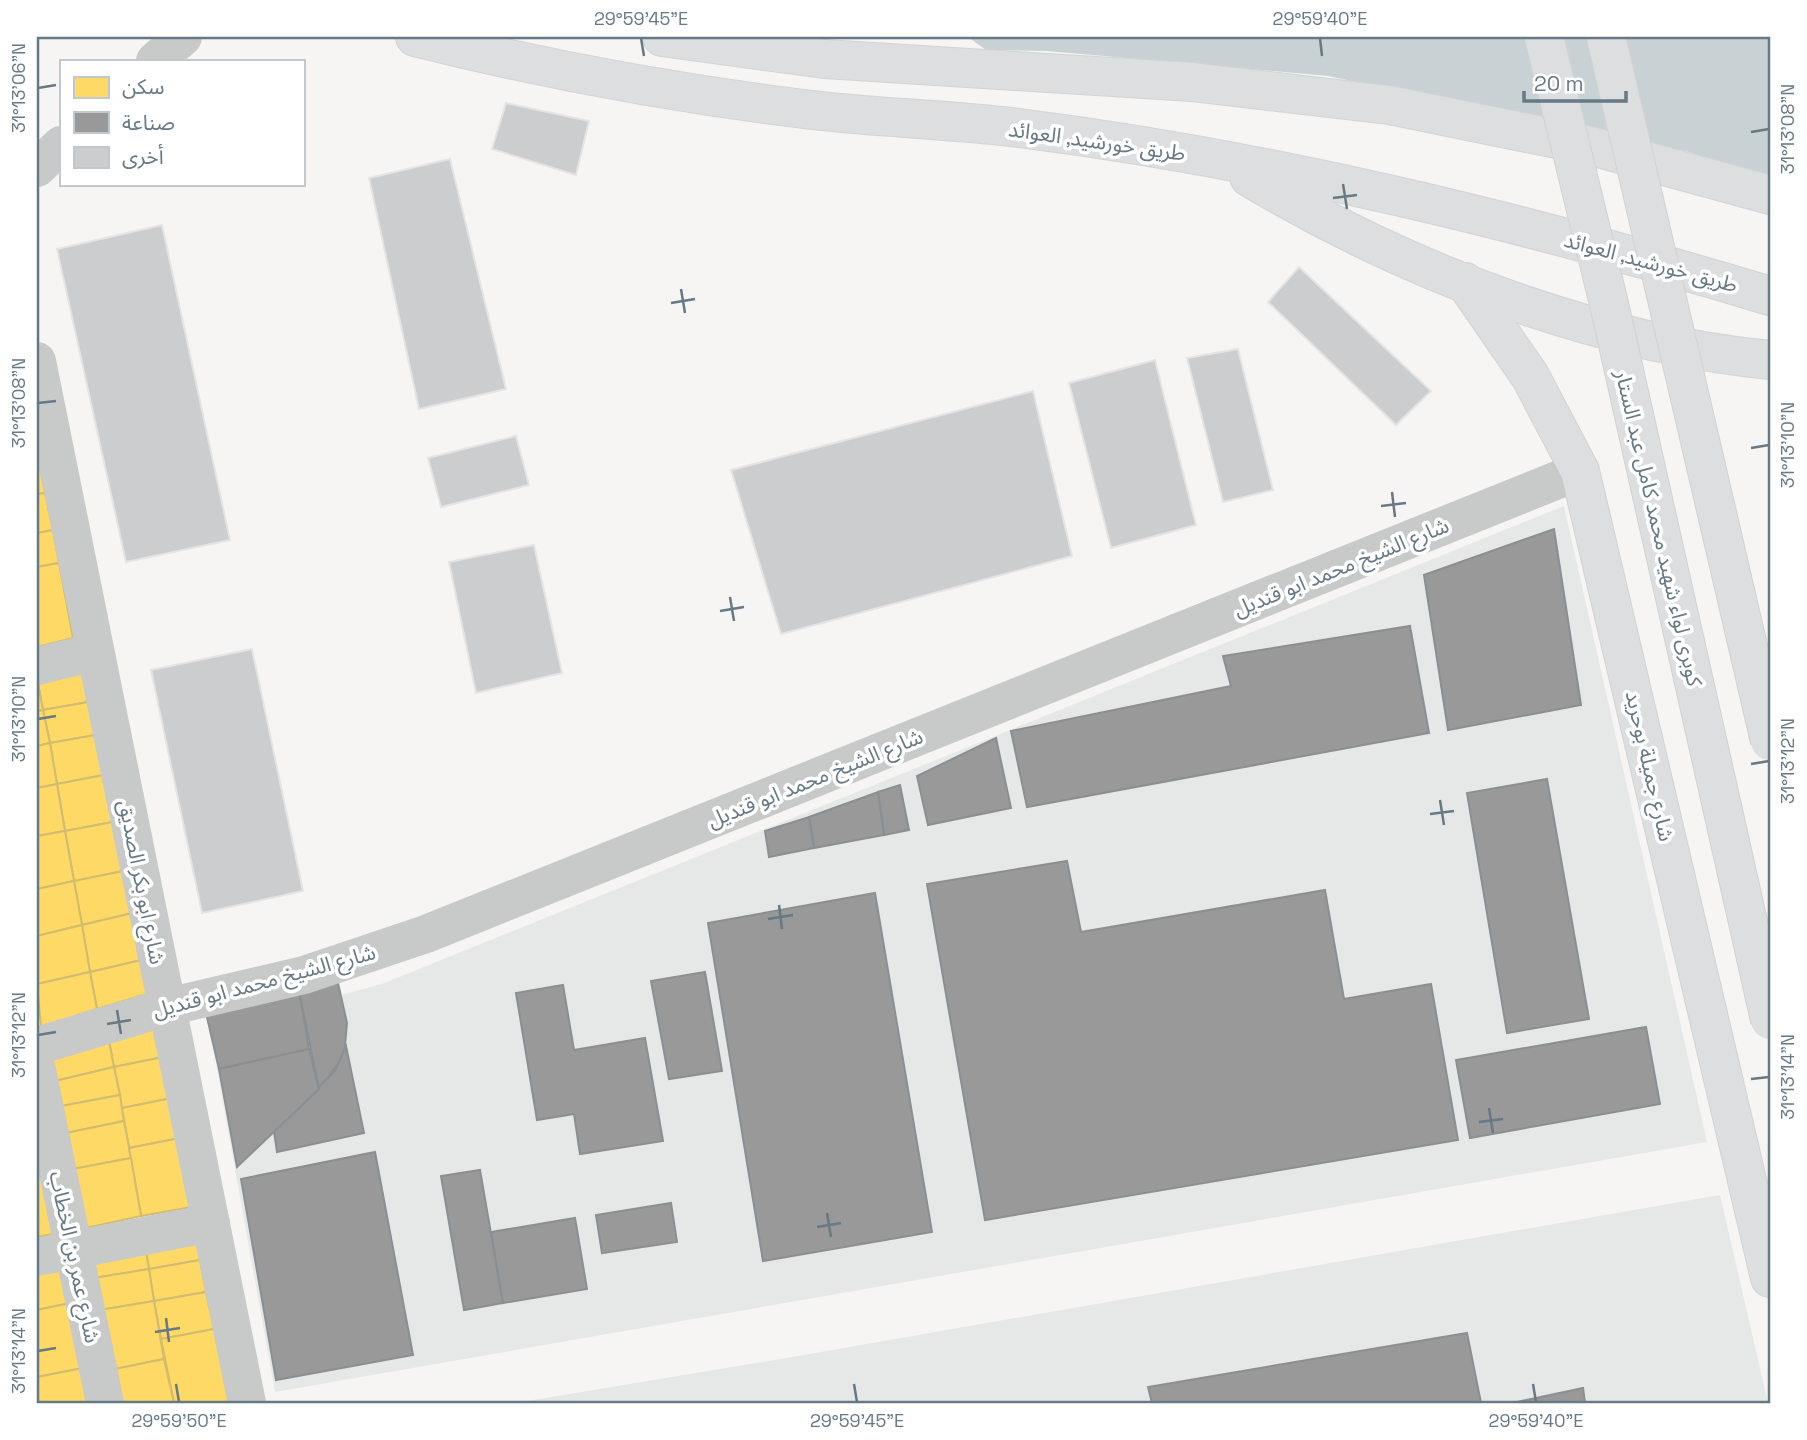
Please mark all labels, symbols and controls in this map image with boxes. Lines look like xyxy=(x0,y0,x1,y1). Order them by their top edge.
text: 29°59'45"E xyxy=(594,7,688,30)
text: 29°59'40"E xyxy=(1273,7,1367,30)
text: 31°13'06"N xyxy=(7,43,30,133)
legend xyxy=(60,60,304,186)
scale bar xyxy=(1524,60,1625,104)
text: 20 m xyxy=(1534,70,1584,97)
text: سكن xyxy=(122,73,164,100)
text: 31°13'08"N xyxy=(1776,84,1799,174)
text: صناعة xyxy=(122,109,175,136)
street label: طريق خورشيد, العوائد xyxy=(1007,115,1187,167)
text: أخرى xyxy=(122,143,164,170)
street label: طريق خورشيد, العوائد xyxy=(1561,226,1741,298)
text: 31°13'08"N xyxy=(7,358,30,448)
street label: كوبرى لواء شهيد محمد كامل عبد الستار xyxy=(1609,366,1709,689)
text: 31°13'10"N xyxy=(1776,402,1799,488)
street label: شارع الشيخ محمد ابو قنديل xyxy=(1229,511,1453,624)
text: 31°13'10"N xyxy=(7,676,30,762)
street label: شارع جميلة بوحريد xyxy=(1618,688,1680,844)
text: 31°13'12"N xyxy=(1776,718,1799,804)
street label: شارع الشيخ محمد ابو قنديل xyxy=(703,722,927,835)
street label: شارع ابو بكر الصديق xyxy=(111,797,171,967)
street label: شارع الشيخ محمد ابو قنديل xyxy=(149,938,379,1026)
text: 31°13'12"N xyxy=(7,992,30,1078)
text: 31°13'14"N xyxy=(1776,1034,1799,1120)
street label: شارع عمر بن الخطاب xyxy=(42,1169,106,1346)
text: 31°13'14"N xyxy=(7,1308,30,1394)
text: 29°59'50"E xyxy=(131,1409,227,1432)
text: 29°59'45"E xyxy=(810,1409,904,1432)
text: 29°59'40"E xyxy=(1489,1409,1583,1432)

